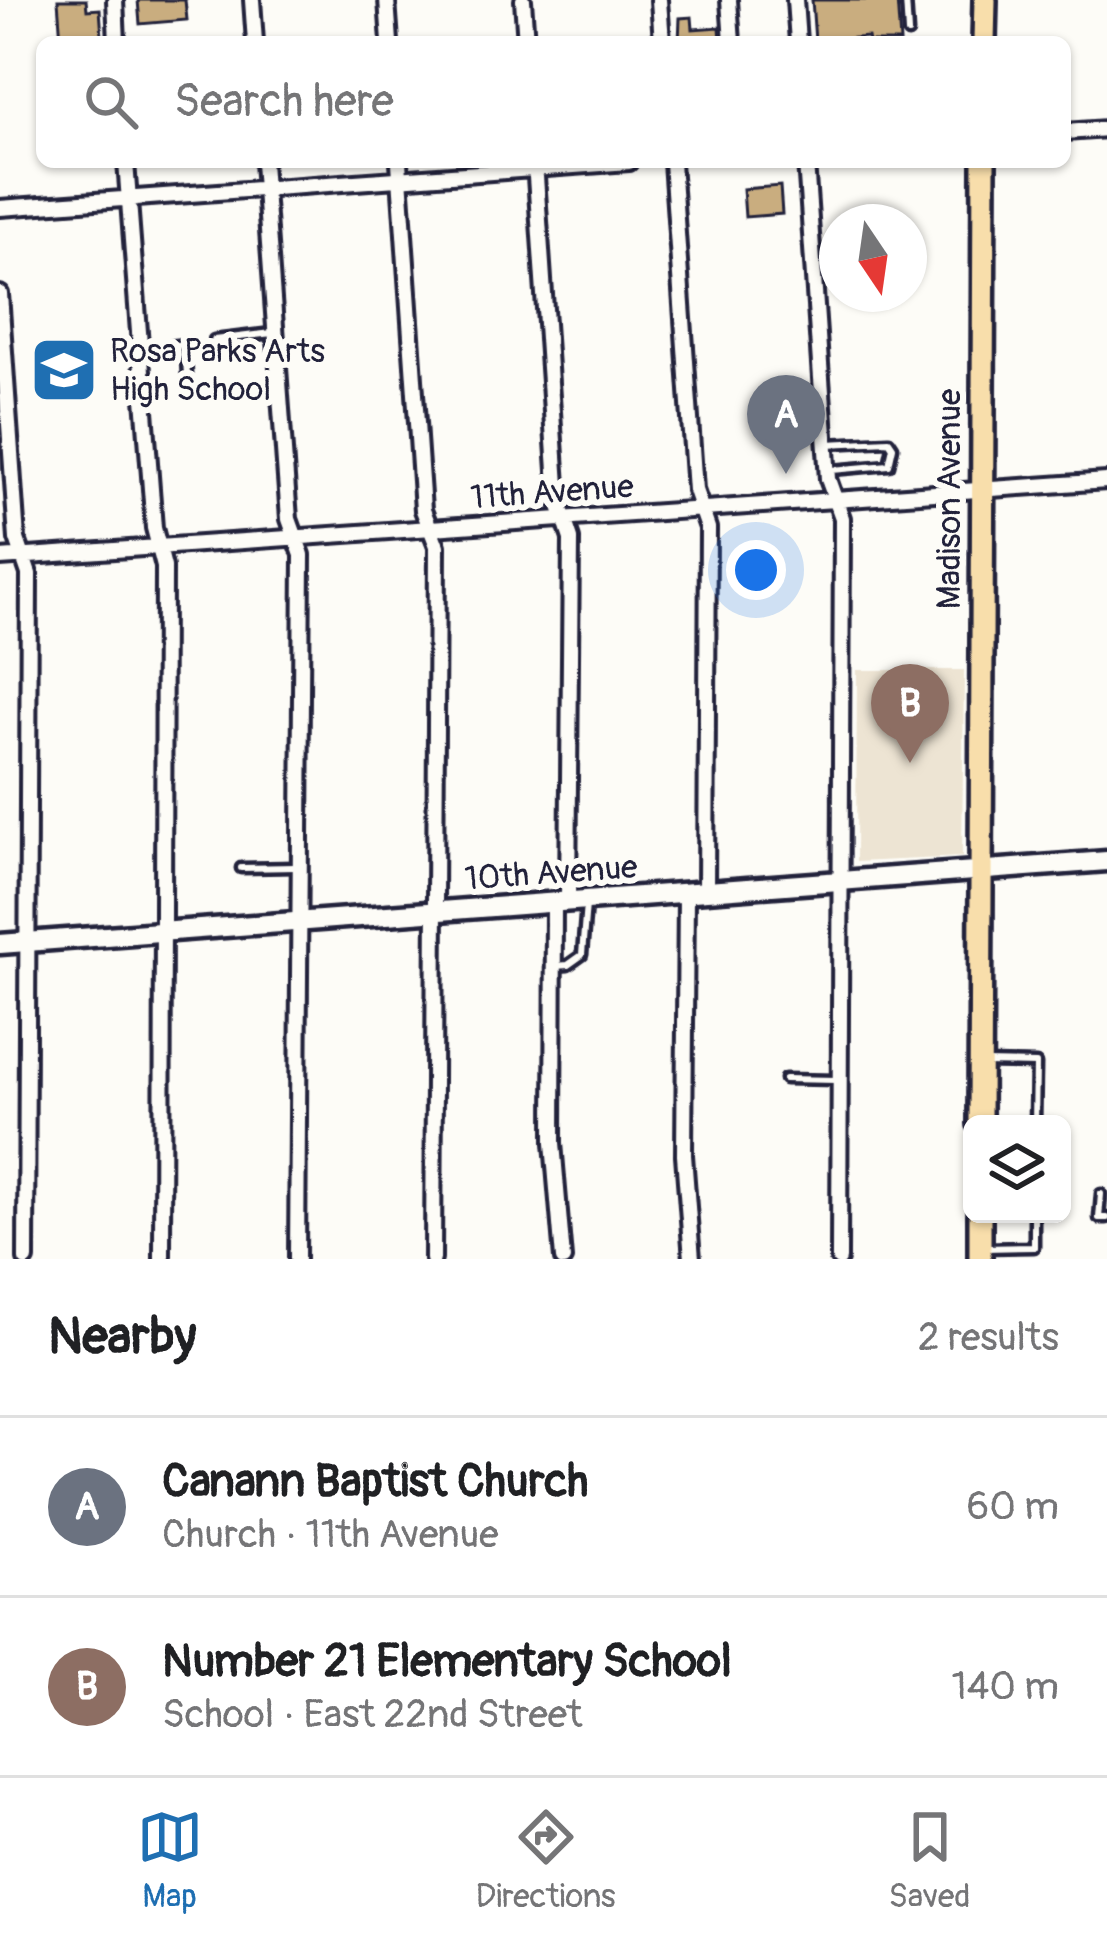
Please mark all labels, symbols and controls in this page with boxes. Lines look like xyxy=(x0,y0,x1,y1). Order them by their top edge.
search box xyxy=(36,36,1071,168)
icon: search xyxy=(78,69,144,135)
text: Search here xyxy=(174,74,394,130)
north arrow xyxy=(819,204,927,312)
place label: Rosa Parks Arts High School xyxy=(110,331,325,410)
school or university icon: Rosa Parks Arts High School xyxy=(29,335,99,405)
pin: A xyxy=(747,375,825,474)
street label: Madison Avenue xyxy=(929,389,970,609)
street label: 11th Avenue xyxy=(469,466,635,518)
your location xyxy=(726,540,786,600)
pin: B xyxy=(871,664,949,763)
street label: 10th Avenue xyxy=(463,847,639,899)
map controls xyxy=(963,1115,1071,1223)
button: layers xyxy=(963,1115,1071,1223)
text: Nearby xyxy=(48,1305,196,1369)
text: 2 results xyxy=(918,1313,1059,1362)
text: Canann Baptist Church xyxy=(162,1454,588,1510)
text: A xyxy=(74,1482,100,1531)
text: 60 m xyxy=(967,1482,1059,1531)
text: Church · 11th Avenue xyxy=(162,1510,498,1559)
text: Number 21 Elementary School xyxy=(162,1634,732,1690)
text: B xyxy=(76,1662,98,1711)
text: 140 m xyxy=(951,1662,1059,1711)
text: School · East 22nd Street xyxy=(162,1690,583,1739)
tab: Map xyxy=(137,1804,203,1917)
tab: Directions xyxy=(476,1804,616,1917)
tab: Saved xyxy=(889,1804,970,1917)

